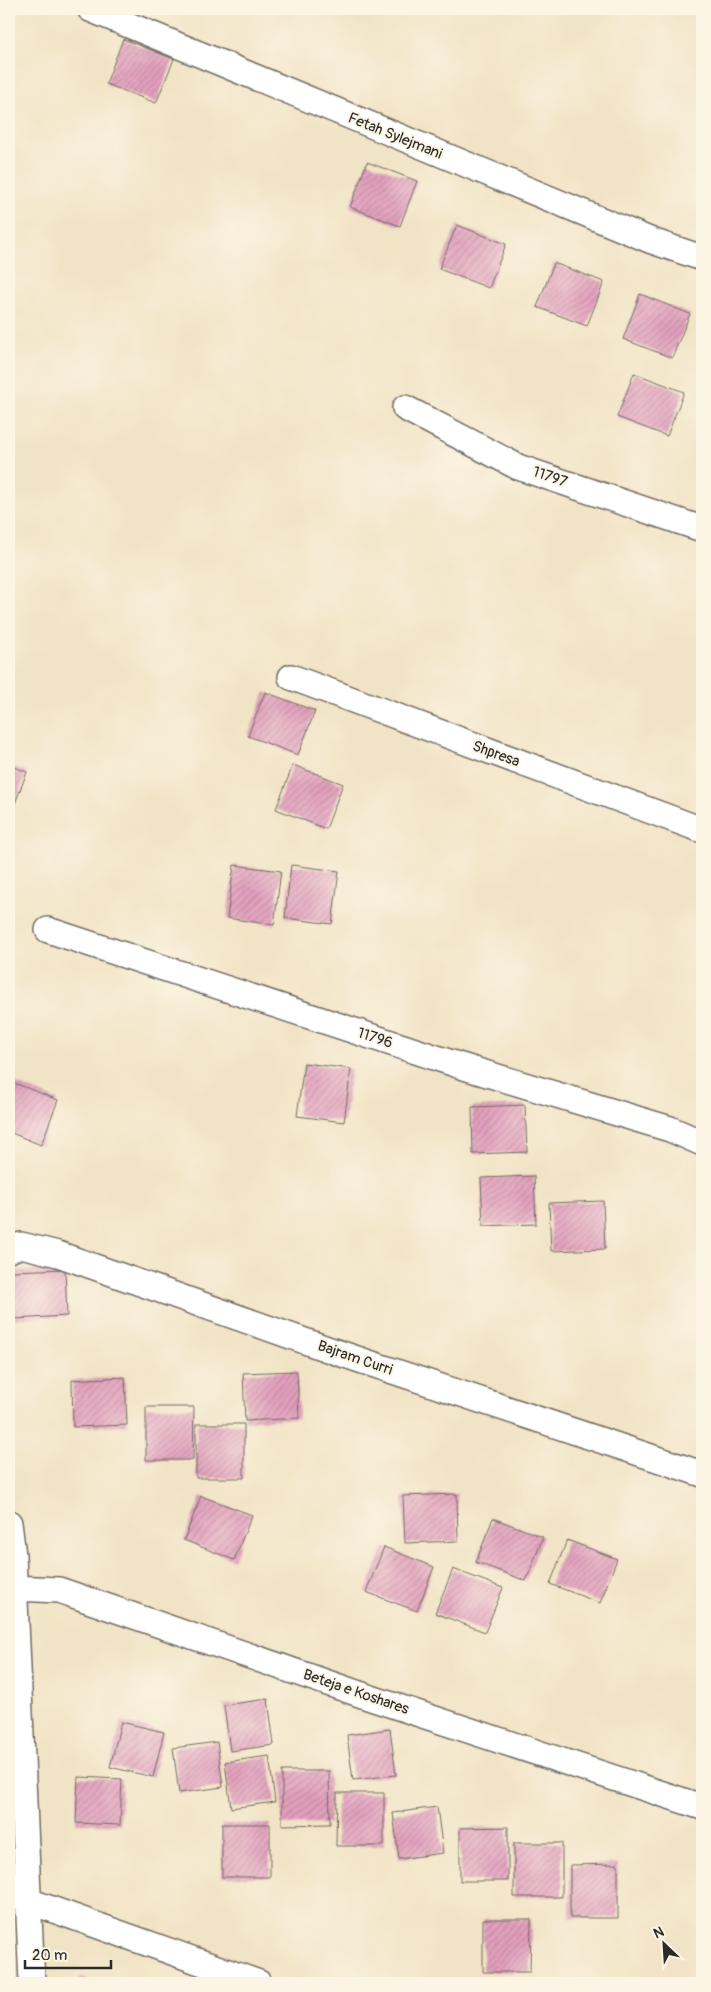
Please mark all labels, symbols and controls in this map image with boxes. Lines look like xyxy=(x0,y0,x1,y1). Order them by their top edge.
street label: Fetah Sylejmani xyxy=(345,108,445,164)
street label: 11797 xyxy=(530,462,570,492)
street label: Shpresa xyxy=(470,737,522,771)
street label: 11796 xyxy=(355,1023,395,1053)
street label: Bajram Curri xyxy=(315,1336,395,1380)
street label: Beteja e Koshares xyxy=(301,1665,412,1719)
north arrow xyxy=(638,1920,688,1970)
text: N xyxy=(651,1923,667,1942)
scale bar xyxy=(25,1937,111,1969)
text: 20 m xyxy=(32,1946,67,1965)

